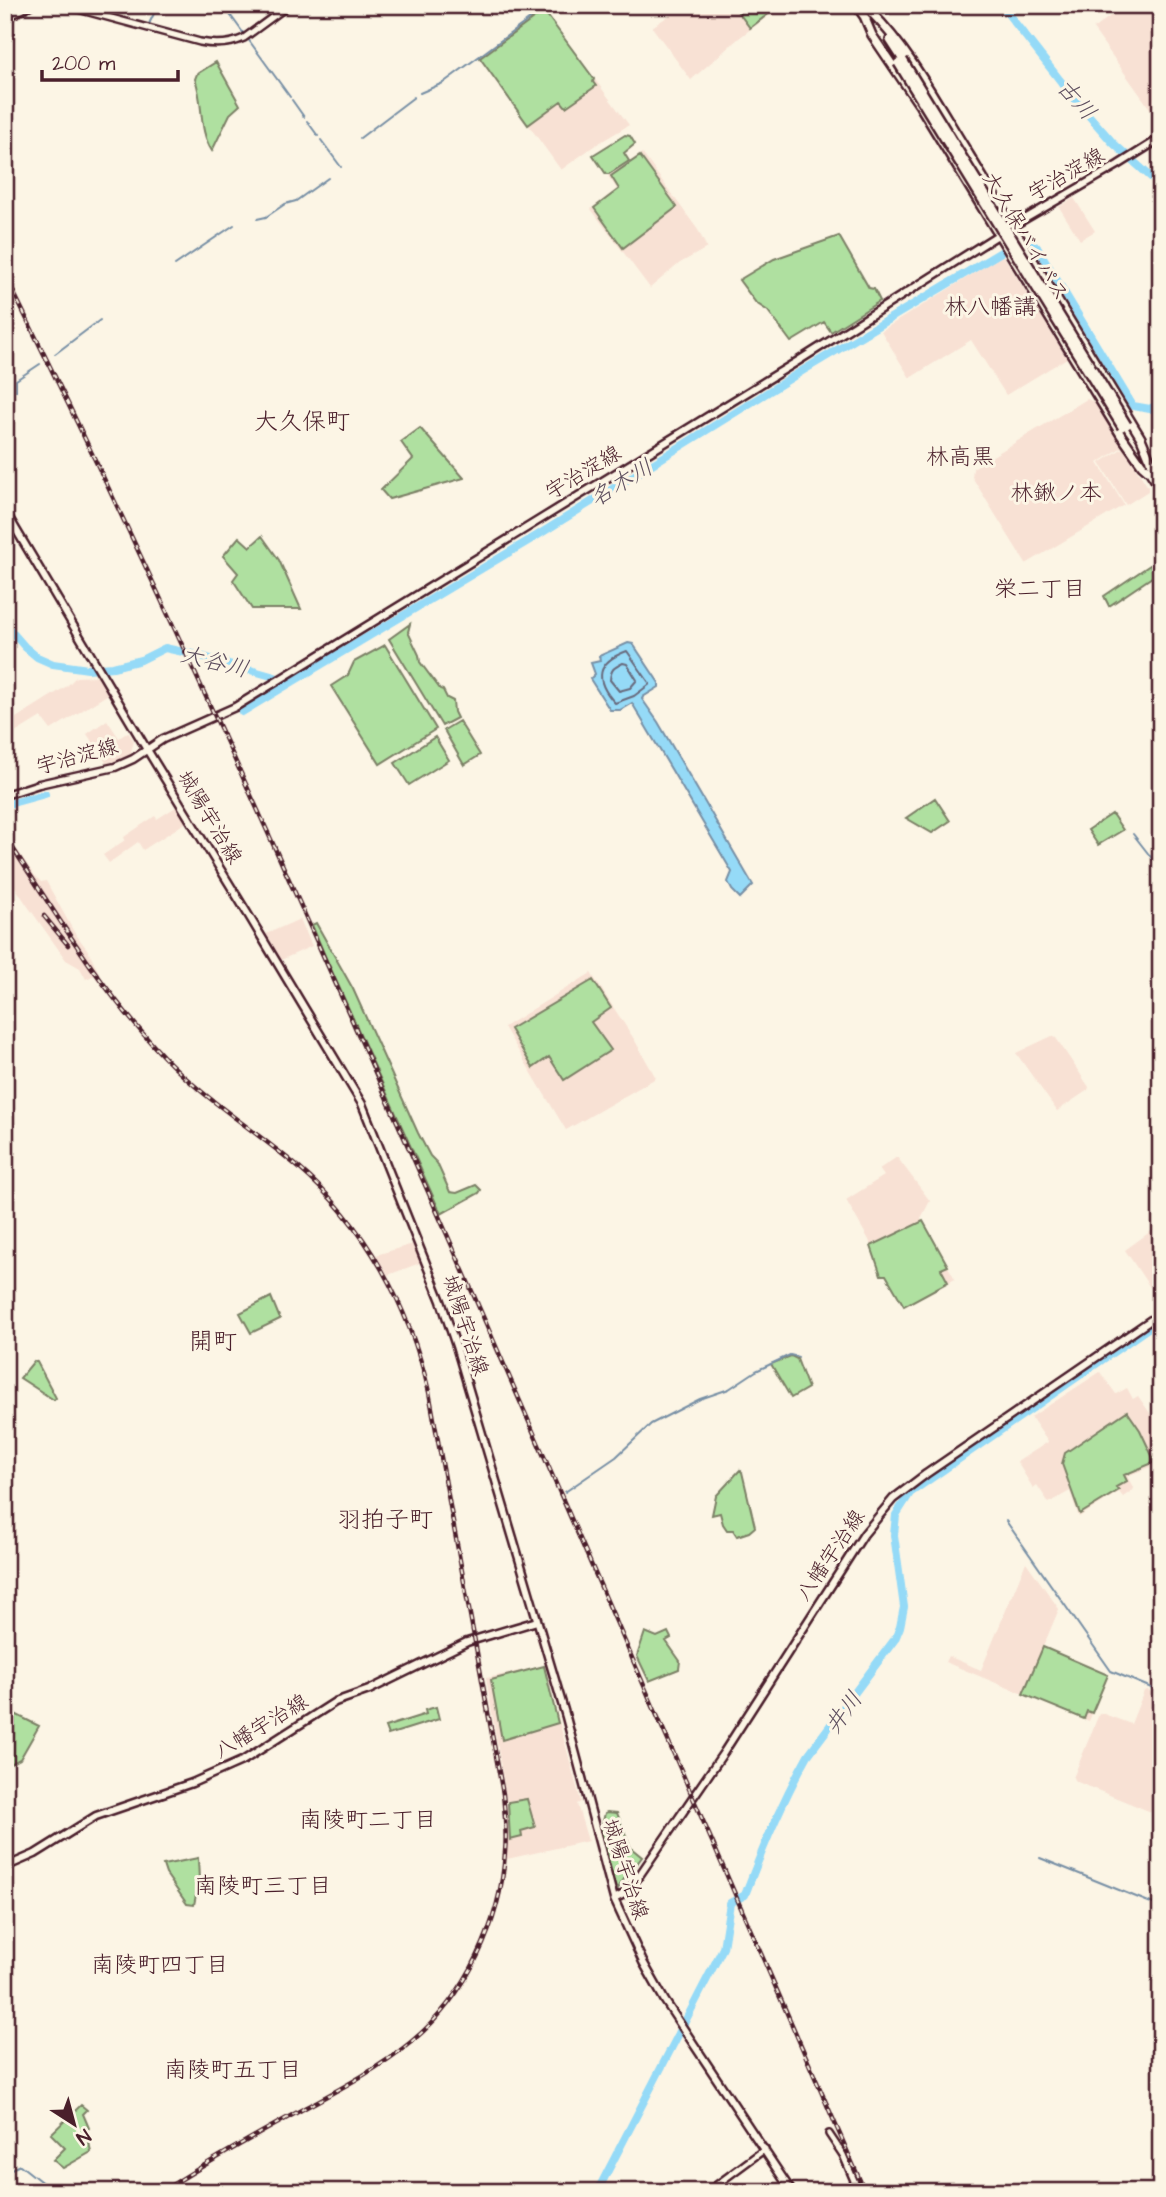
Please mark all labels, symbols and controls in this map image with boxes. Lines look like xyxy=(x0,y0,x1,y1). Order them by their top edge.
scale bar xyxy=(42,38,178,82)
text: 200 m xyxy=(52,49,116,78)
water label: 古川 xyxy=(1049,72,1103,128)
street label: 宇治淀線 xyxy=(1023,141,1110,208)
street label: 大久保バイパス xyxy=(975,166,1076,307)
district label: 林八幡講 xyxy=(944,291,1036,323)
district label: 大久保町 xyxy=(254,405,350,439)
street label: 宇治淀線 xyxy=(540,438,627,506)
district label: 林高黒 xyxy=(926,441,995,473)
water label: 名木川 xyxy=(584,451,659,514)
district label: 林鍬ノ本 xyxy=(1010,477,1102,509)
district label: 栄二丁目 xyxy=(994,573,1086,605)
water label: 大谷川 xyxy=(177,638,252,686)
street label: 宇治淀線 xyxy=(33,732,121,781)
street label: 城陽宇治線 xyxy=(170,765,249,870)
street label: 城陽宇治線 xyxy=(436,1271,496,1380)
district label: 開町 xyxy=(189,1325,237,1359)
district label: 羽拍子町 xyxy=(337,1503,433,1537)
street label: 八幡宇治線 xyxy=(789,1504,872,1607)
water label: 井川 xyxy=(817,1685,870,1741)
street label: 八幡宇治線 xyxy=(209,1687,314,1766)
district label: 南陵町二丁目 xyxy=(299,1804,437,1836)
street label: 城陽宇治線 xyxy=(596,1815,656,1924)
district label: 南陵町三丁目 xyxy=(194,1870,332,1902)
district label: 南陵町四丁目 xyxy=(91,1949,229,1981)
district label: 南陵町五丁目 xyxy=(164,2054,302,2086)
north arrow xyxy=(38,2088,108,2158)
text: N xyxy=(70,2122,96,2151)

